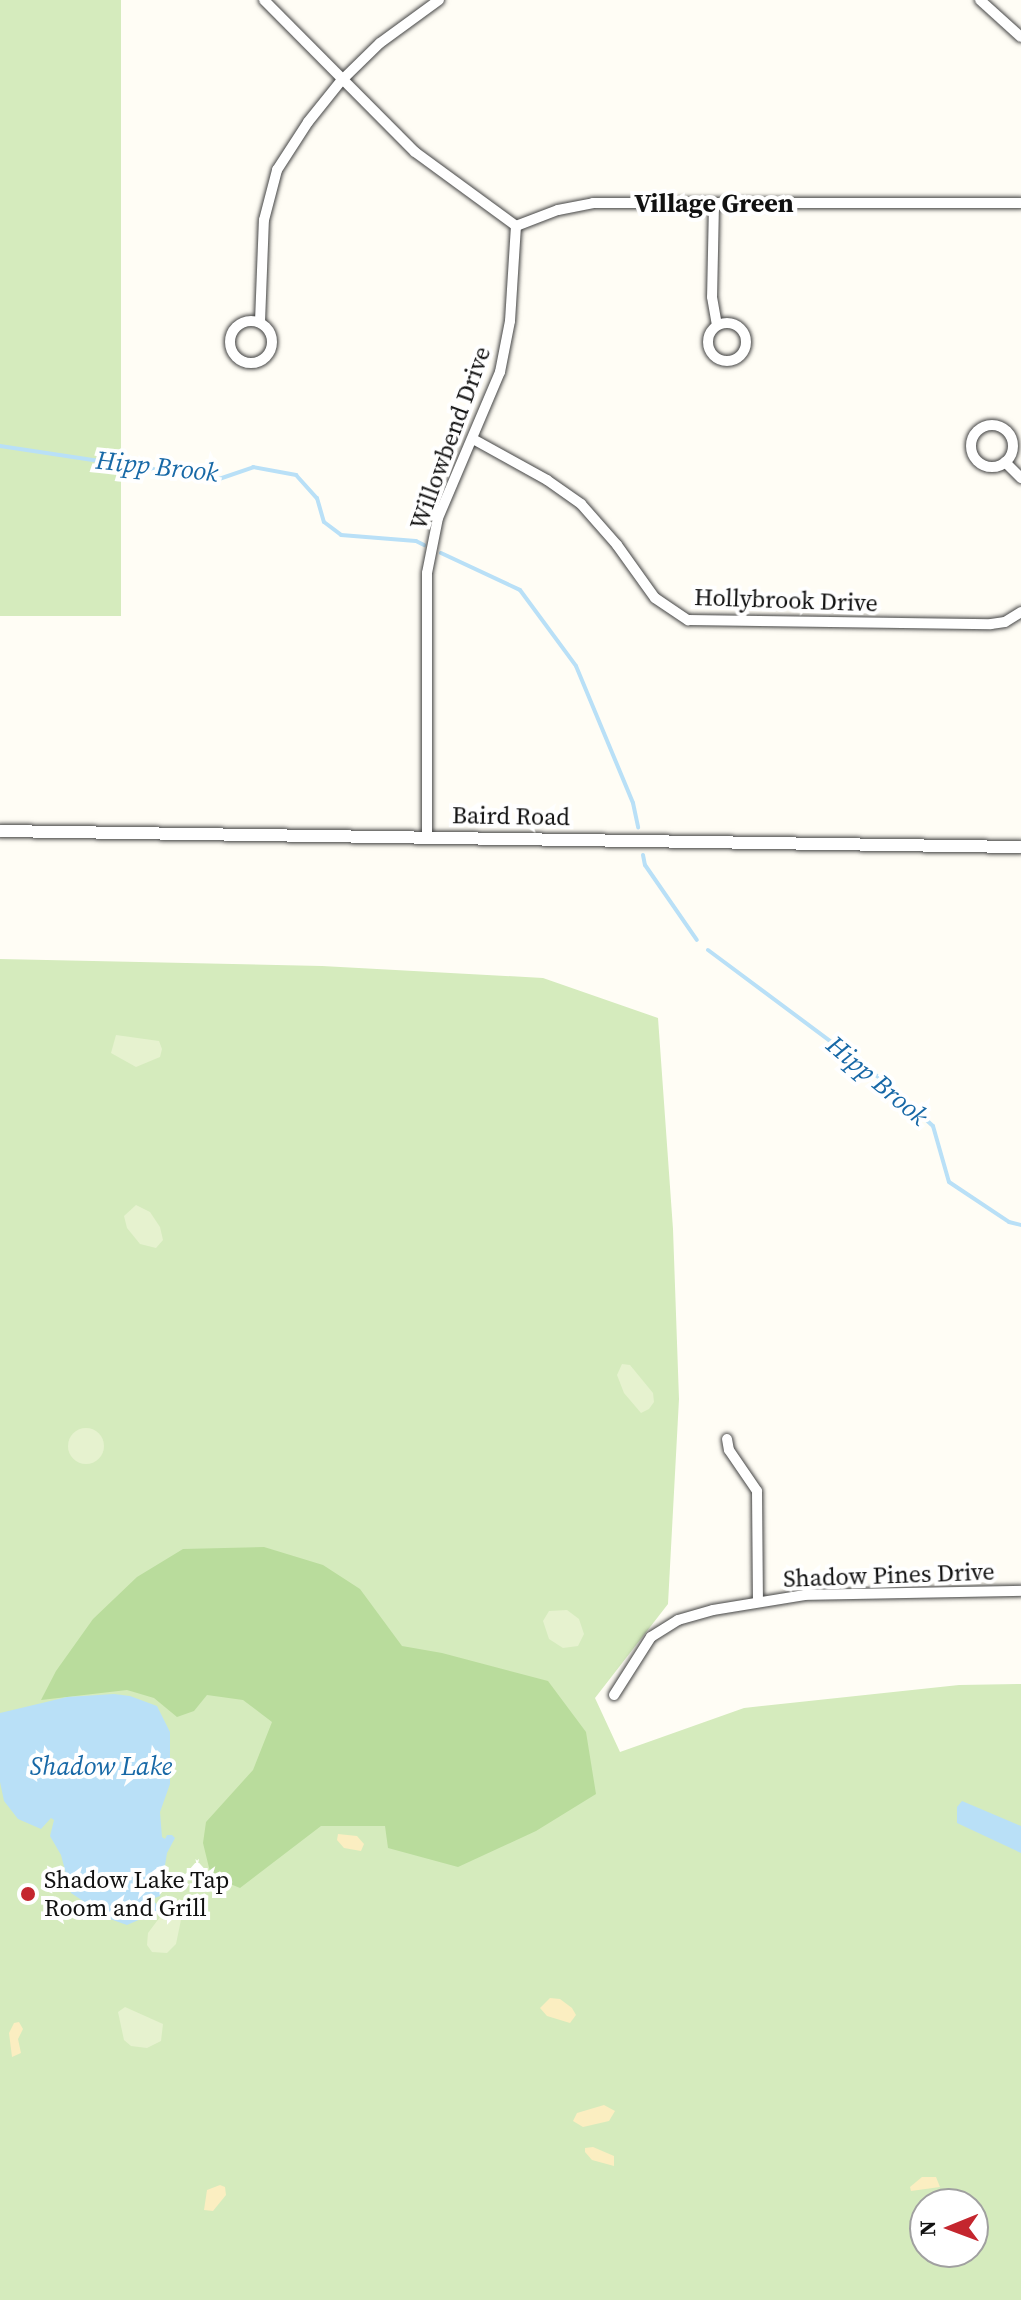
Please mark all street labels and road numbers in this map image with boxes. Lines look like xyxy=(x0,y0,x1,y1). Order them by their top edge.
street label: Willowbend Drive xyxy=(404,343,496,533)
street label: Hollybrook Drive xyxy=(694,582,878,618)
street label: Baird Road xyxy=(452,801,570,831)
street label: Shadow Pines Drive xyxy=(783,1557,995,1593)

